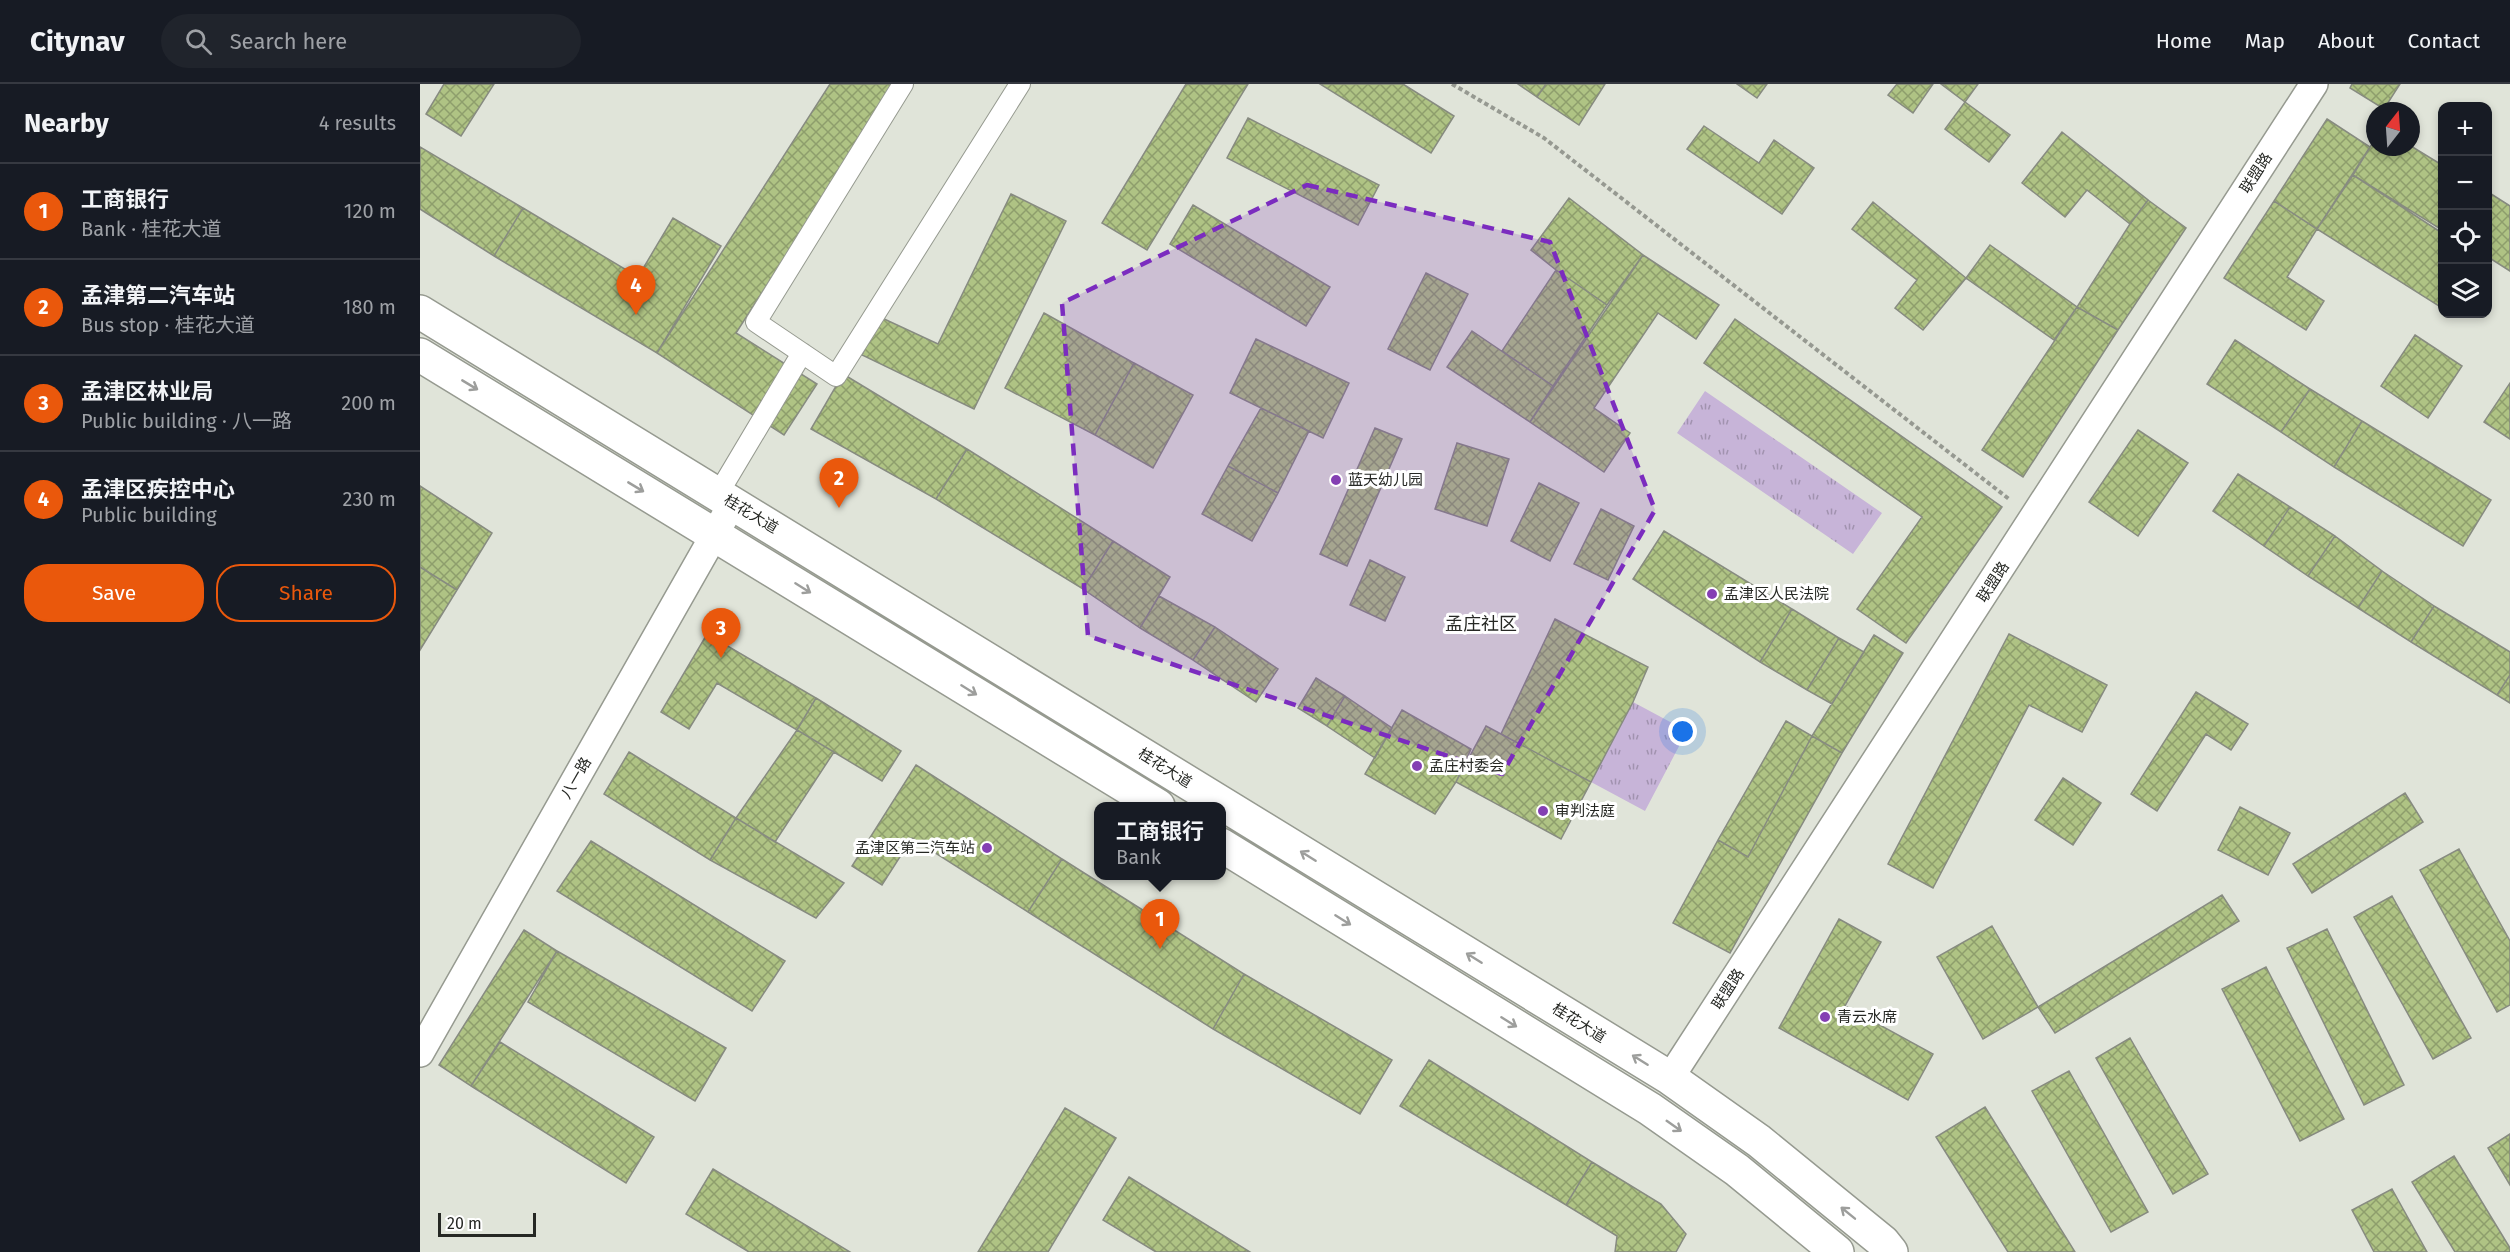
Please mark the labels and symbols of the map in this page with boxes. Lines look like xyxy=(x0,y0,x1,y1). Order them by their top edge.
north arrow xyxy=(2366,102,2420,156)
street label: 联盟路 xyxy=(2236,149,2276,197)
pin: 4 xyxy=(616,266,656,315)
one-way arrow xyxy=(461,379,478,391)
pin: 2 xyxy=(820,458,858,508)
place label: 蓝天幼儿园 xyxy=(1348,471,1423,489)
marker: 蓝天幼儿园 xyxy=(1329,473,1343,487)
one-way arrow xyxy=(627,481,644,493)
street label: 桂花大道 xyxy=(721,491,781,537)
street label: 联盟路 xyxy=(1973,558,2013,606)
one-way arrow xyxy=(794,583,811,595)
place label: 孟津区人民法院 xyxy=(1724,585,1829,603)
marker: 孟津区人民法院 xyxy=(1705,587,1719,601)
pin: 3 xyxy=(702,608,740,658)
district label: 孟庄社区 xyxy=(1445,613,1517,635)
one-way arrow xyxy=(960,685,977,697)
your location xyxy=(1668,717,1697,746)
street label: 桂花大道 xyxy=(1135,744,1195,792)
street label: 八一路 xyxy=(557,754,595,802)
place label: 孟庄村委会 xyxy=(1429,757,1504,775)
marker: 孟庄村委会 xyxy=(1410,759,1424,773)
place label: 审判法庭 xyxy=(1555,802,1615,820)
marker: 审判法庭 xyxy=(1536,804,1550,818)
place label: 孟津区第二汽车站 xyxy=(855,839,975,857)
marker: 孟津区第二汽车站 xyxy=(980,841,994,855)
one-way arrow xyxy=(1300,849,1317,861)
pin: 1 xyxy=(1140,900,1180,949)
one-way arrow xyxy=(1334,915,1351,927)
one-way arrow xyxy=(1466,952,1483,964)
street label: 联盟路 xyxy=(1708,965,1748,1013)
street label: 桂花大道 xyxy=(1549,999,1609,1047)
place label: 青云水席 xyxy=(1837,1008,1897,1026)
marker: 青云水席 xyxy=(1818,1010,1832,1024)
one-way arrow xyxy=(1500,1017,1517,1029)
one-way arrow xyxy=(1632,1054,1649,1066)
one-way arrow xyxy=(1666,1120,1682,1132)
one-way arrow xyxy=(1841,1206,1856,1220)
scale bar xyxy=(438,1210,536,1238)

